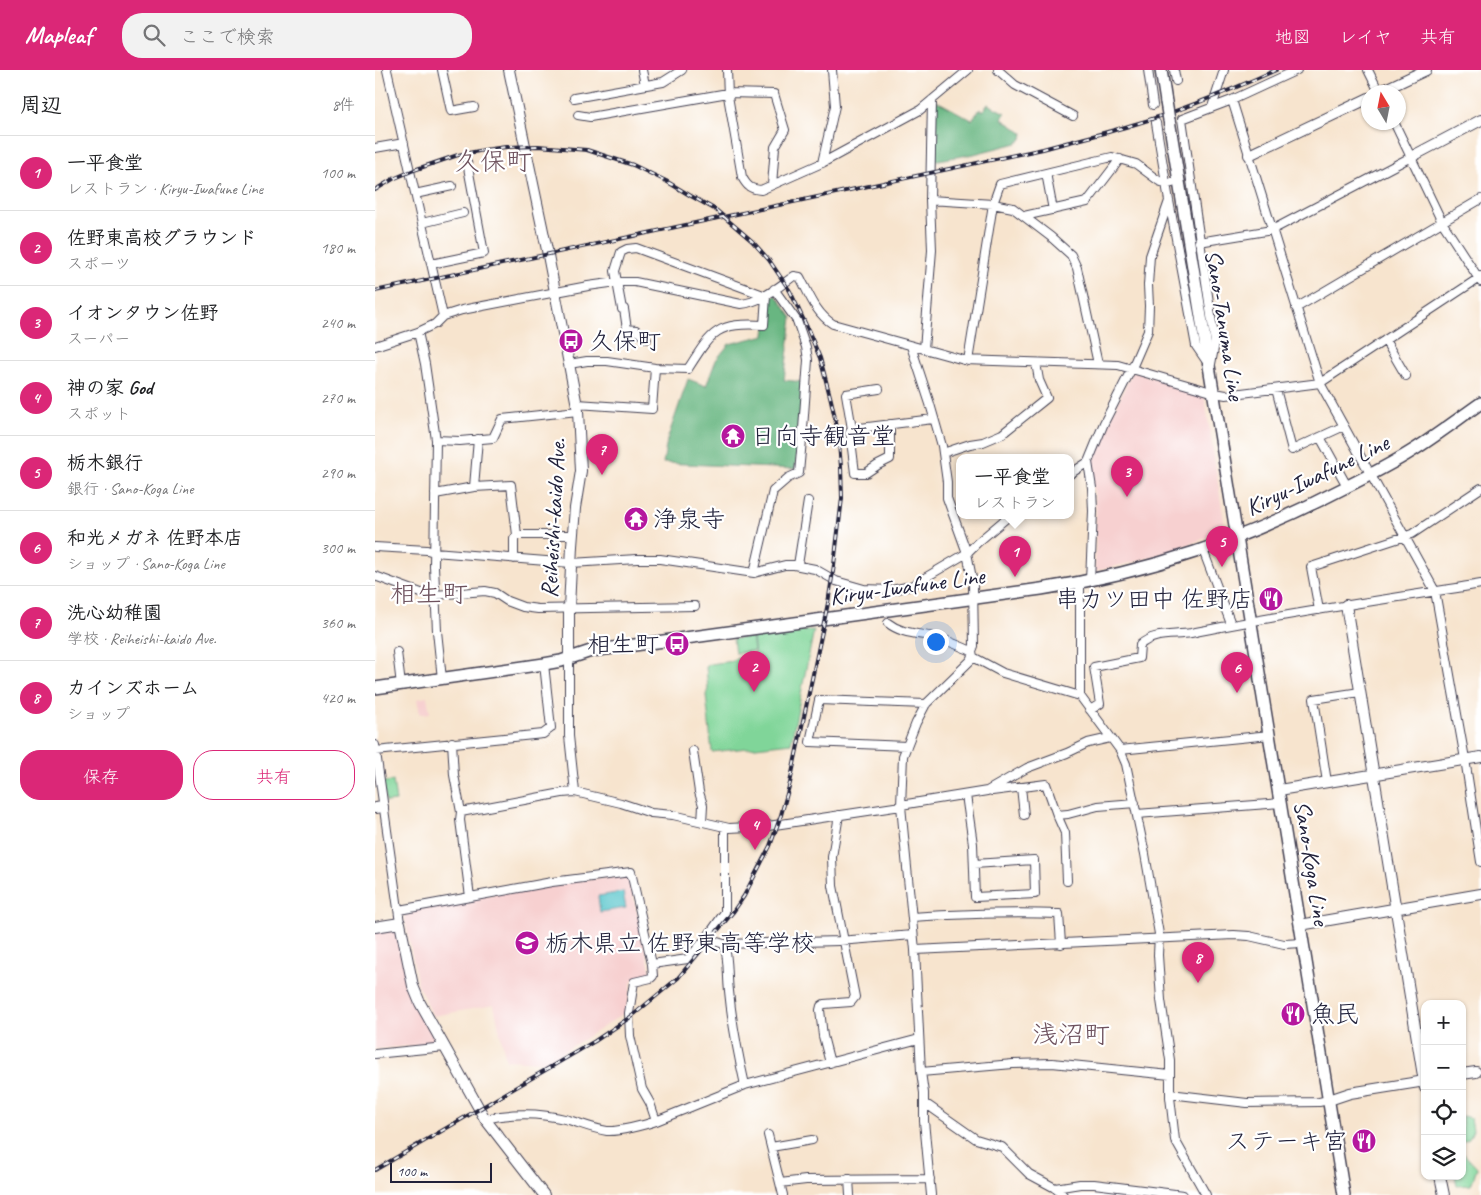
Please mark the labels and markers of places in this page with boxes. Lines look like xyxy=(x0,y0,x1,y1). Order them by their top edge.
place label: 久保町 xyxy=(589,326,661,356)
bus stop icon: 久保町 xyxy=(558,328,584,354)
place label: 日向寺観音堂 xyxy=(751,421,895,451)
temple icon: 日向寺観音堂 xyxy=(720,423,746,449)
pin: 7 xyxy=(586,434,618,475)
pin: 3 xyxy=(1111,456,1143,497)
place label: 浄泉寺 xyxy=(653,504,725,534)
temple icon: 浄泉寺 xyxy=(623,506,649,532)
pin: 5 xyxy=(1206,526,1238,567)
pin: 1 xyxy=(999,536,1031,577)
place label: 串カツ田中 佐野店 xyxy=(1055,584,1253,614)
restaurant icon: 串カツ田中 佐野店 xyxy=(1258,586,1284,612)
place label: 相生町 xyxy=(587,629,659,659)
bus stop icon: 相生町 xyxy=(664,631,690,657)
pin: 2 xyxy=(738,651,770,692)
pin: 6 xyxy=(1221,652,1253,693)
pin: 4 xyxy=(739,809,771,850)
place label: 栃木県立 佐野東高等学校 xyxy=(545,928,815,958)
school or university icon: 栃木県立 佐野東高等学校 xyxy=(514,930,540,956)
pin: 8 xyxy=(1182,942,1214,983)
place label: 魚民 xyxy=(1311,999,1359,1029)
restaurant icon: 魚民 xyxy=(1280,1001,1306,1027)
place label: ステーキ宮 xyxy=(1226,1126,1347,1156)
restaurant icon: ステーキ宮 xyxy=(1351,1128,1377,1154)

